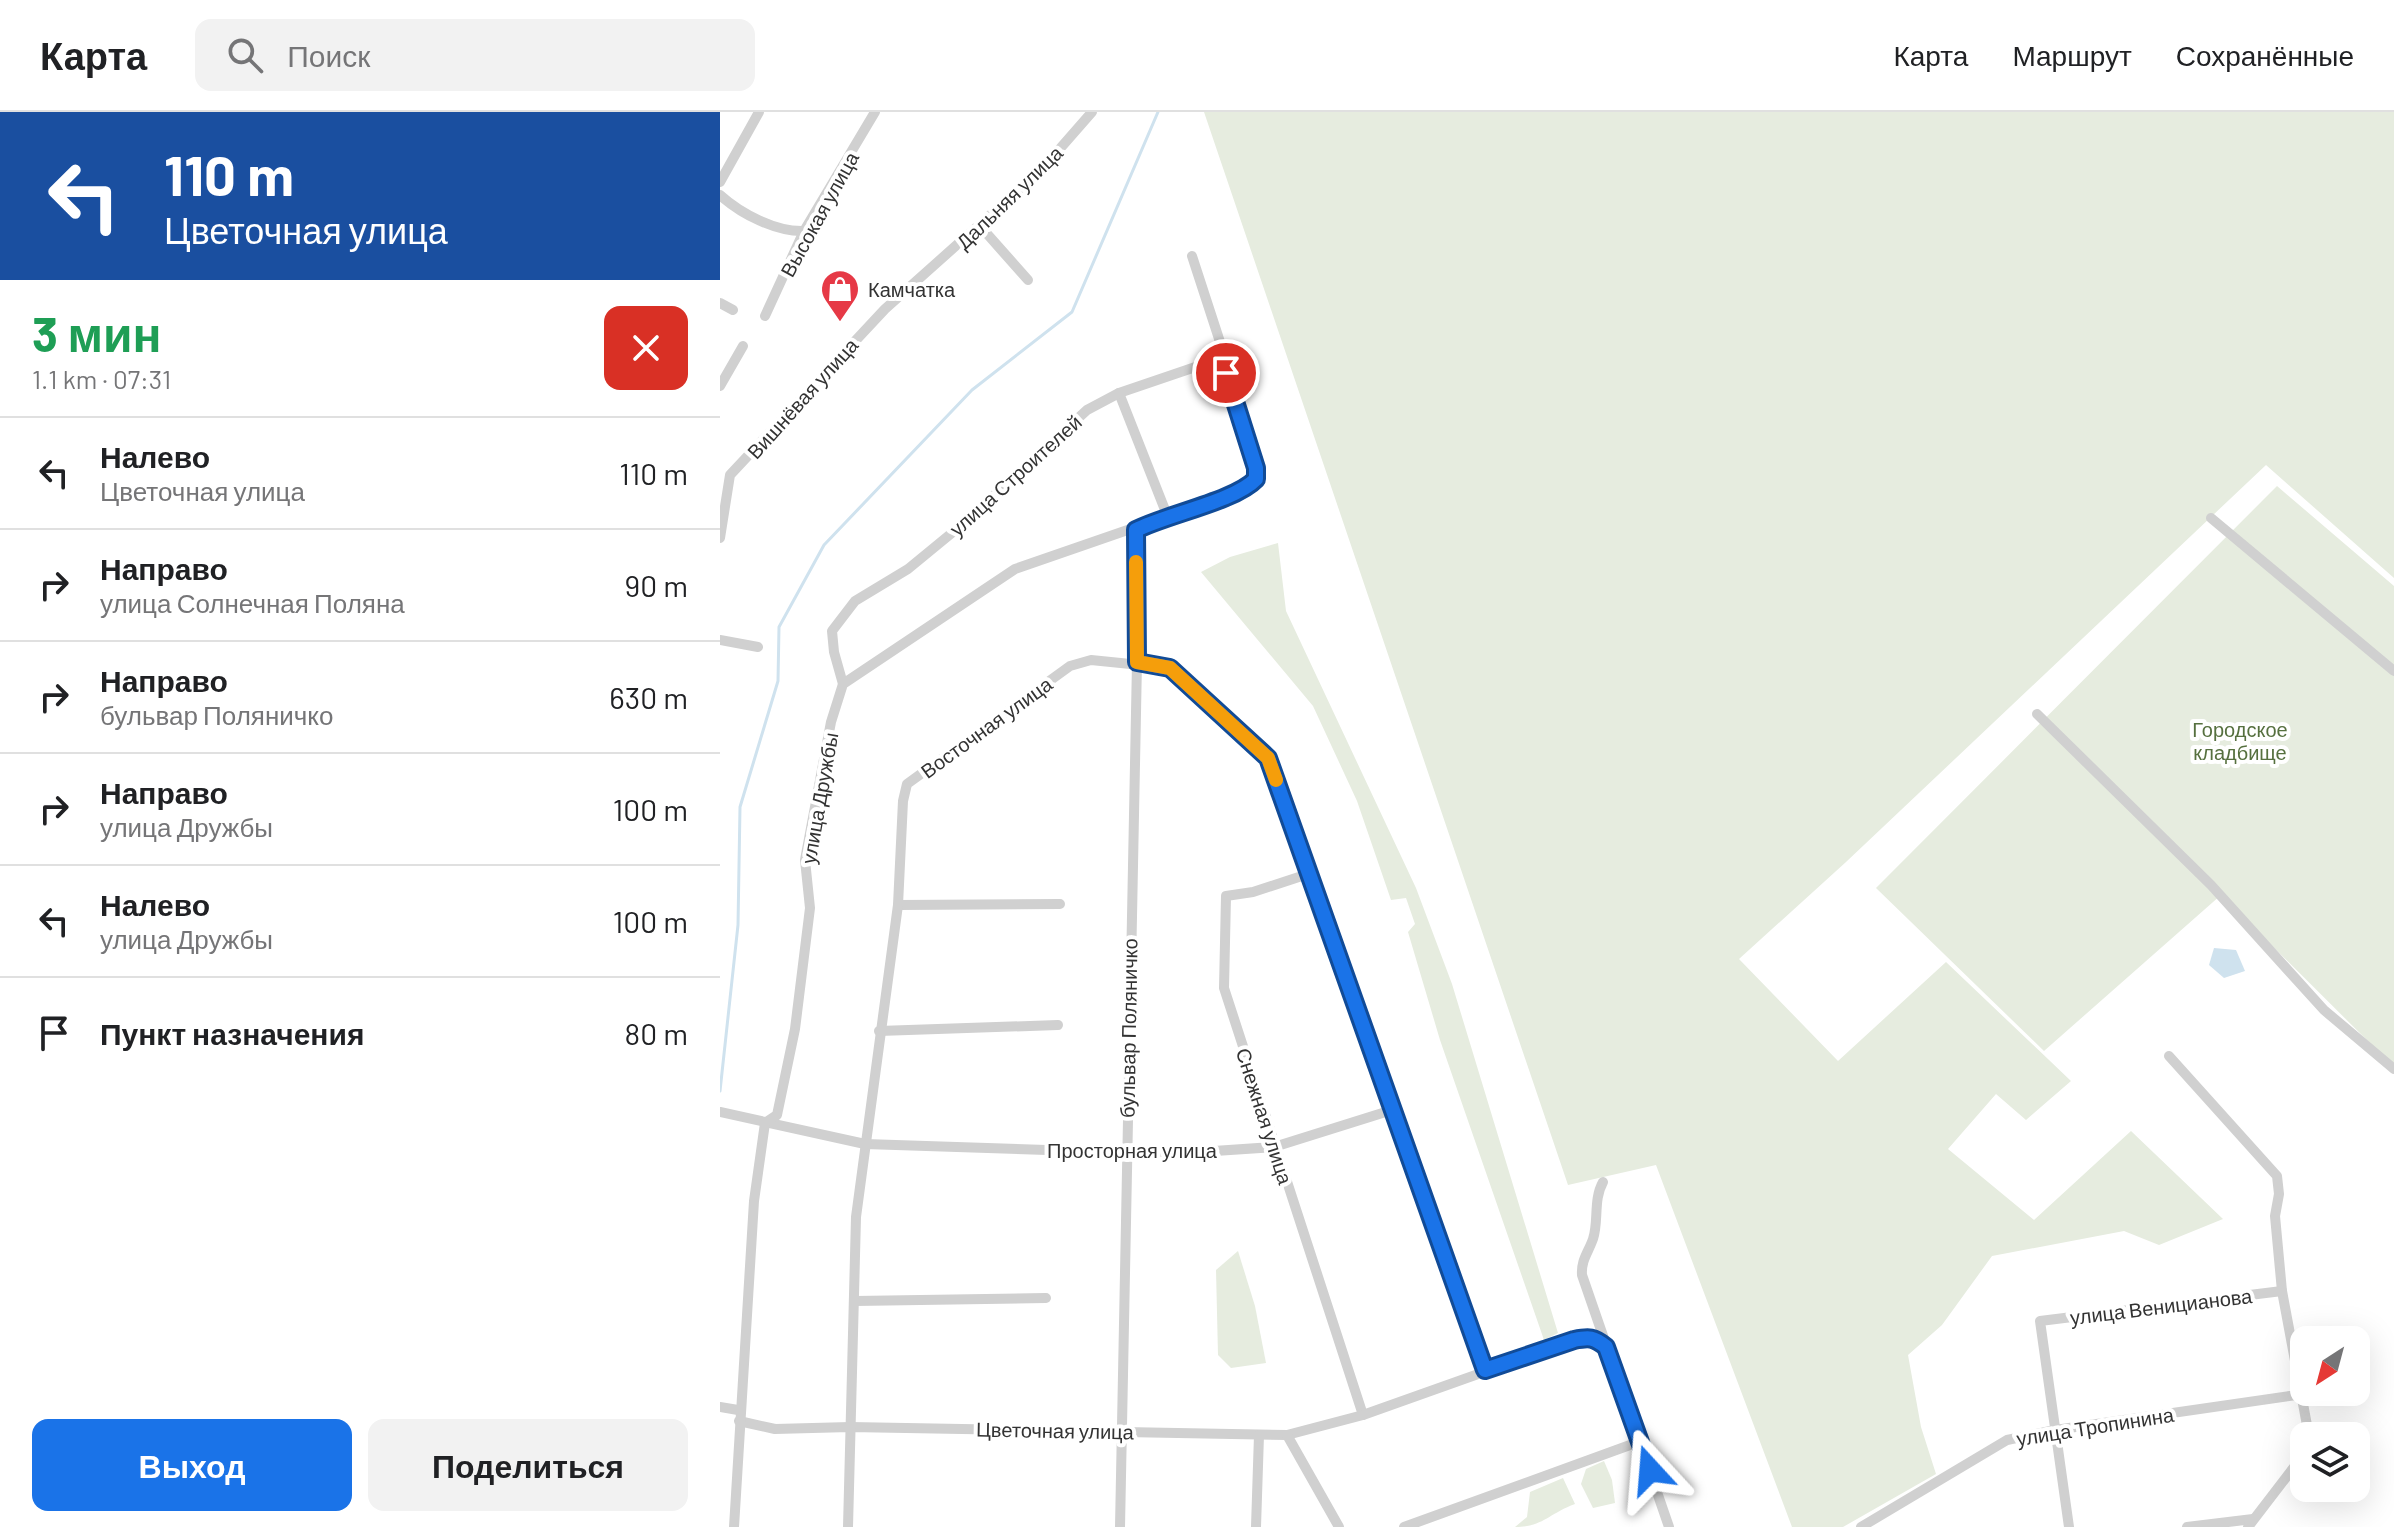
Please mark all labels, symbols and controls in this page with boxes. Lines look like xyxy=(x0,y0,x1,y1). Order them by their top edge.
search box xyxy=(195,19,755,91)
text: Карта xyxy=(40,32,147,78)
icon: search xyxy=(223,33,267,77)
text: Поиск xyxy=(287,37,370,73)
text: Карта xyxy=(1893,38,1968,72)
text: Маршрут xyxy=(2012,38,2132,72)
text: Сохранённые xyxy=(2176,38,2354,72)
text: 110 m xyxy=(164,140,294,207)
street label: Дальняя улица xyxy=(951,140,1068,254)
icon: left xyxy=(32,144,136,248)
street label: Высокая улица xyxy=(775,147,864,281)
text: Цветочная улица xyxy=(164,208,448,251)
shop icon: Камчатка xyxy=(819,268,861,323)
place label: Камчатка xyxy=(868,277,956,301)
text: 3 мин xyxy=(32,304,162,362)
button: close xyxy=(604,306,688,390)
street label: Вишнёвая улица xyxy=(742,332,863,463)
pin xyxy=(1192,339,1260,407)
icon: arrive xyxy=(1204,351,1248,395)
text: 1.1 km · 07:31 xyxy=(32,363,171,394)
street label: улица Строителей xyxy=(944,409,1086,541)
text: Налево xyxy=(100,438,210,474)
icon: left xyxy=(32,451,76,495)
text: 110 m xyxy=(619,455,688,491)
text: Цветочная улица xyxy=(100,475,305,506)
text: Направо xyxy=(100,550,228,586)
icon: right xyxy=(32,563,76,607)
text: 90 m xyxy=(625,567,688,603)
text: улица Солнечная Поляна xyxy=(100,587,405,618)
text: Направо xyxy=(100,662,228,698)
street label: Восточная улица xyxy=(916,671,1057,783)
icon: right xyxy=(32,675,76,719)
text: 630 m xyxy=(609,679,688,715)
text: бульвар Поляничко xyxy=(100,699,334,730)
park label: Городское кладбище xyxy=(2192,717,2288,764)
street label: улица Дружбы xyxy=(796,730,842,866)
text: Направо xyxy=(100,774,228,810)
icon: right xyxy=(32,787,76,831)
text: 100 m xyxy=(613,791,688,827)
text: улица Дружбы xyxy=(100,811,273,842)
text: Налево xyxy=(100,886,210,922)
icon: left xyxy=(32,899,76,943)
text: 100 m xyxy=(613,903,688,939)
text: улица Дружбы xyxy=(100,923,273,954)
street label: бульвар Поляничко xyxy=(1114,938,1142,1118)
icon: arrive xyxy=(32,1011,76,1055)
text: Пункт назначения xyxy=(100,1015,364,1051)
text: 80 m xyxy=(625,1015,688,1051)
street label: Снежная улица xyxy=(1232,1045,1299,1188)
street label: Просторная улица xyxy=(1047,1138,1218,1162)
street label: улица Веницианова xyxy=(2069,1283,2254,1329)
north arrow xyxy=(2290,1326,2370,1406)
map controls xyxy=(2290,1326,2370,1502)
street label: улица Тропинина xyxy=(2015,1402,2176,1450)
street label: Цветочная улица xyxy=(976,1417,1135,1443)
button: Выход xyxy=(32,1419,352,1511)
button: Поделиться xyxy=(368,1419,688,1511)
button: layers xyxy=(2290,1422,2370,1502)
position arrow xyxy=(1608,1428,1692,1512)

